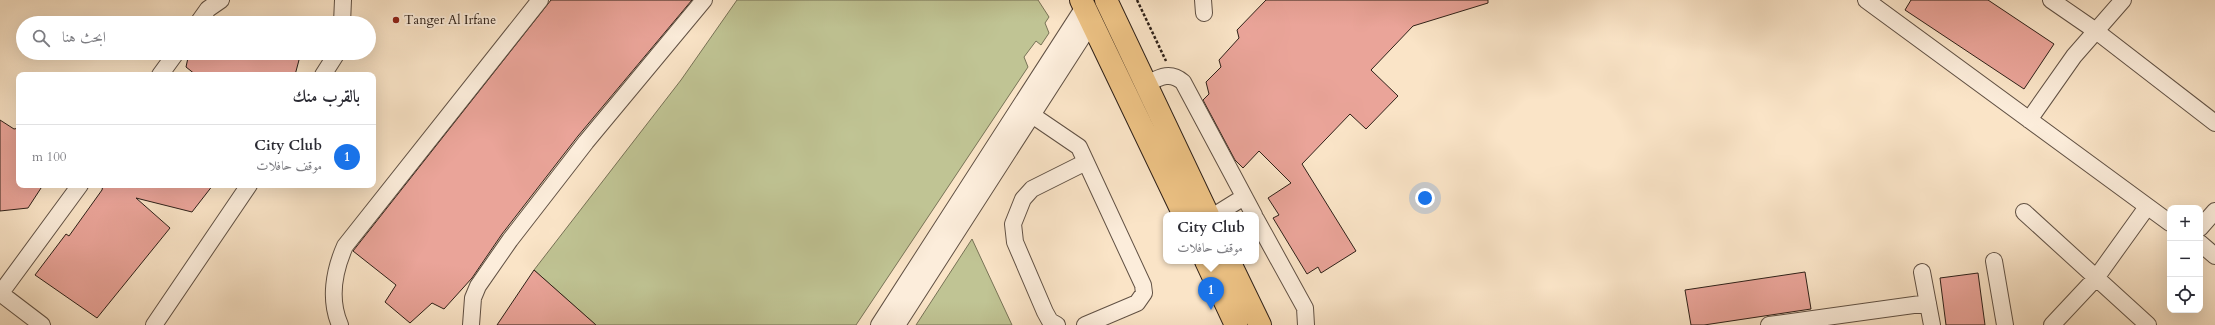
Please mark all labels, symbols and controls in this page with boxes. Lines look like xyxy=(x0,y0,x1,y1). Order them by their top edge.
place label: Tanger Al Irfane xyxy=(404,11,496,29)
marker: Tanger Al Irfane xyxy=(391,15,401,25)
search box xyxy=(16,16,376,60)
icon: search xyxy=(30,27,52,49)
text: ابحث هنا xyxy=(62,27,106,47)
text: بالقرب منك xyxy=(293,85,360,108)
text: City Club xyxy=(254,135,322,155)
text: 100 m xyxy=(32,148,66,166)
text: 1 xyxy=(344,148,350,166)
text: موقف حافلات xyxy=(256,157,322,175)
your location xyxy=(1415,188,1435,208)
map controls xyxy=(2167,205,2203,313)
button: + xyxy=(2167,205,2203,241)
popup xyxy=(1163,212,1259,264)
text: City Club xyxy=(1177,217,1245,237)
text: موقف حافلات xyxy=(1177,239,1243,257)
button: − xyxy=(2167,241,2203,277)
pin: 1 xyxy=(1198,277,1224,310)
button: locate xyxy=(2167,277,2203,313)

